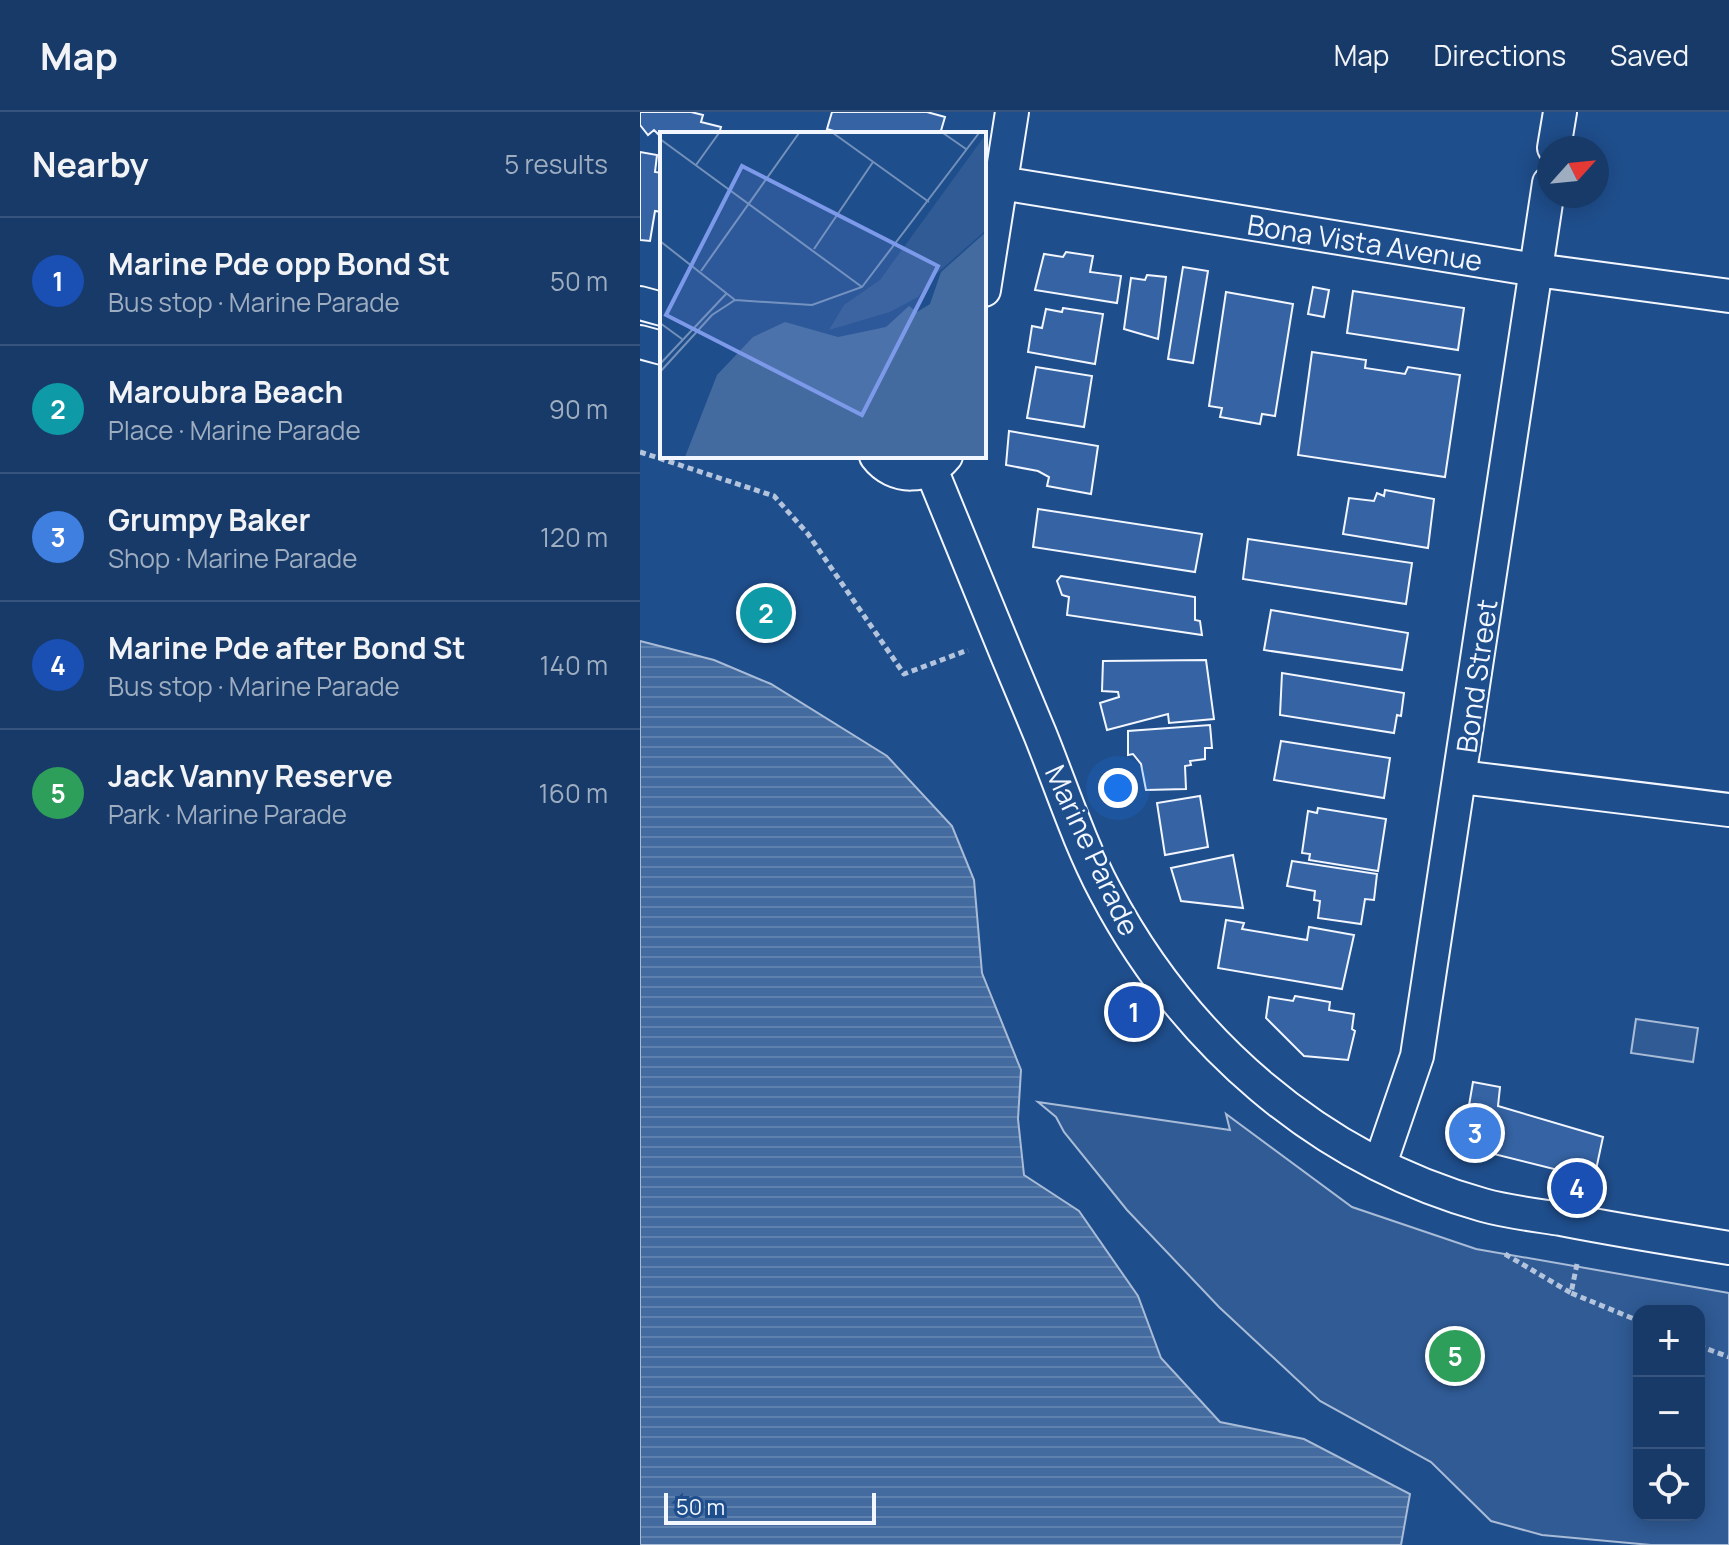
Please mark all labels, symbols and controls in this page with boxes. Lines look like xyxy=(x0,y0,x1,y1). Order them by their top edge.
text: Map xyxy=(40,29,118,81)
text: Map xyxy=(1334,36,1389,74)
text: Directions xyxy=(1433,36,1566,74)
text: Saved xyxy=(1610,36,1689,74)
inset map xyxy=(660,132,986,458)
north arrow xyxy=(1537,136,1609,208)
text: Nearby xyxy=(32,141,148,187)
text: 5 results xyxy=(504,146,608,182)
street label: Bona Vista Avenue xyxy=(1245,205,1485,279)
text: Marine Pde opp Bond St xyxy=(108,243,450,284)
text: 1 xyxy=(52,263,64,299)
text: 50 m xyxy=(550,263,608,299)
text: Bus stop · Marine Parade xyxy=(108,284,400,320)
text: Maroubra Beach xyxy=(108,371,343,412)
text: 2 xyxy=(50,391,66,427)
text: 90 m xyxy=(549,391,608,427)
text: Place · Marine Parade xyxy=(108,412,361,448)
text: Grumpy Baker xyxy=(108,499,310,540)
text: 3 xyxy=(50,519,66,555)
text: 120 m xyxy=(540,519,608,555)
text: Shop · Marine Parade xyxy=(108,540,357,576)
pin: 2 xyxy=(740,583,792,643)
street label: Bond Street xyxy=(1446,597,1506,755)
text: Marine Pde after Bond St xyxy=(108,627,465,668)
text: 4 xyxy=(50,647,66,683)
text: 140 m xyxy=(539,647,608,683)
text: Bus stop · Marine Parade xyxy=(108,668,400,704)
text: Jack Vanny Reserve xyxy=(108,755,393,796)
street label: Marine Parade xyxy=(1037,759,1149,941)
your location xyxy=(1098,768,1138,808)
text: 5 xyxy=(50,775,66,811)
text: 160 m xyxy=(539,775,608,811)
text: Park · Marine Parade xyxy=(108,796,347,832)
pin: 1 xyxy=(1108,982,1160,1042)
pin: 3 xyxy=(1449,1103,1501,1163)
pin: 4 xyxy=(1551,1158,1603,1218)
map controls xyxy=(1633,1305,1705,1521)
button: + xyxy=(1633,1305,1705,1377)
pin: 5 xyxy=(1429,1326,1481,1386)
button: − xyxy=(1633,1377,1705,1449)
button: locate xyxy=(1633,1449,1705,1521)
scale bar xyxy=(664,1489,876,1525)
text: 50 m xyxy=(676,1492,725,1522)

